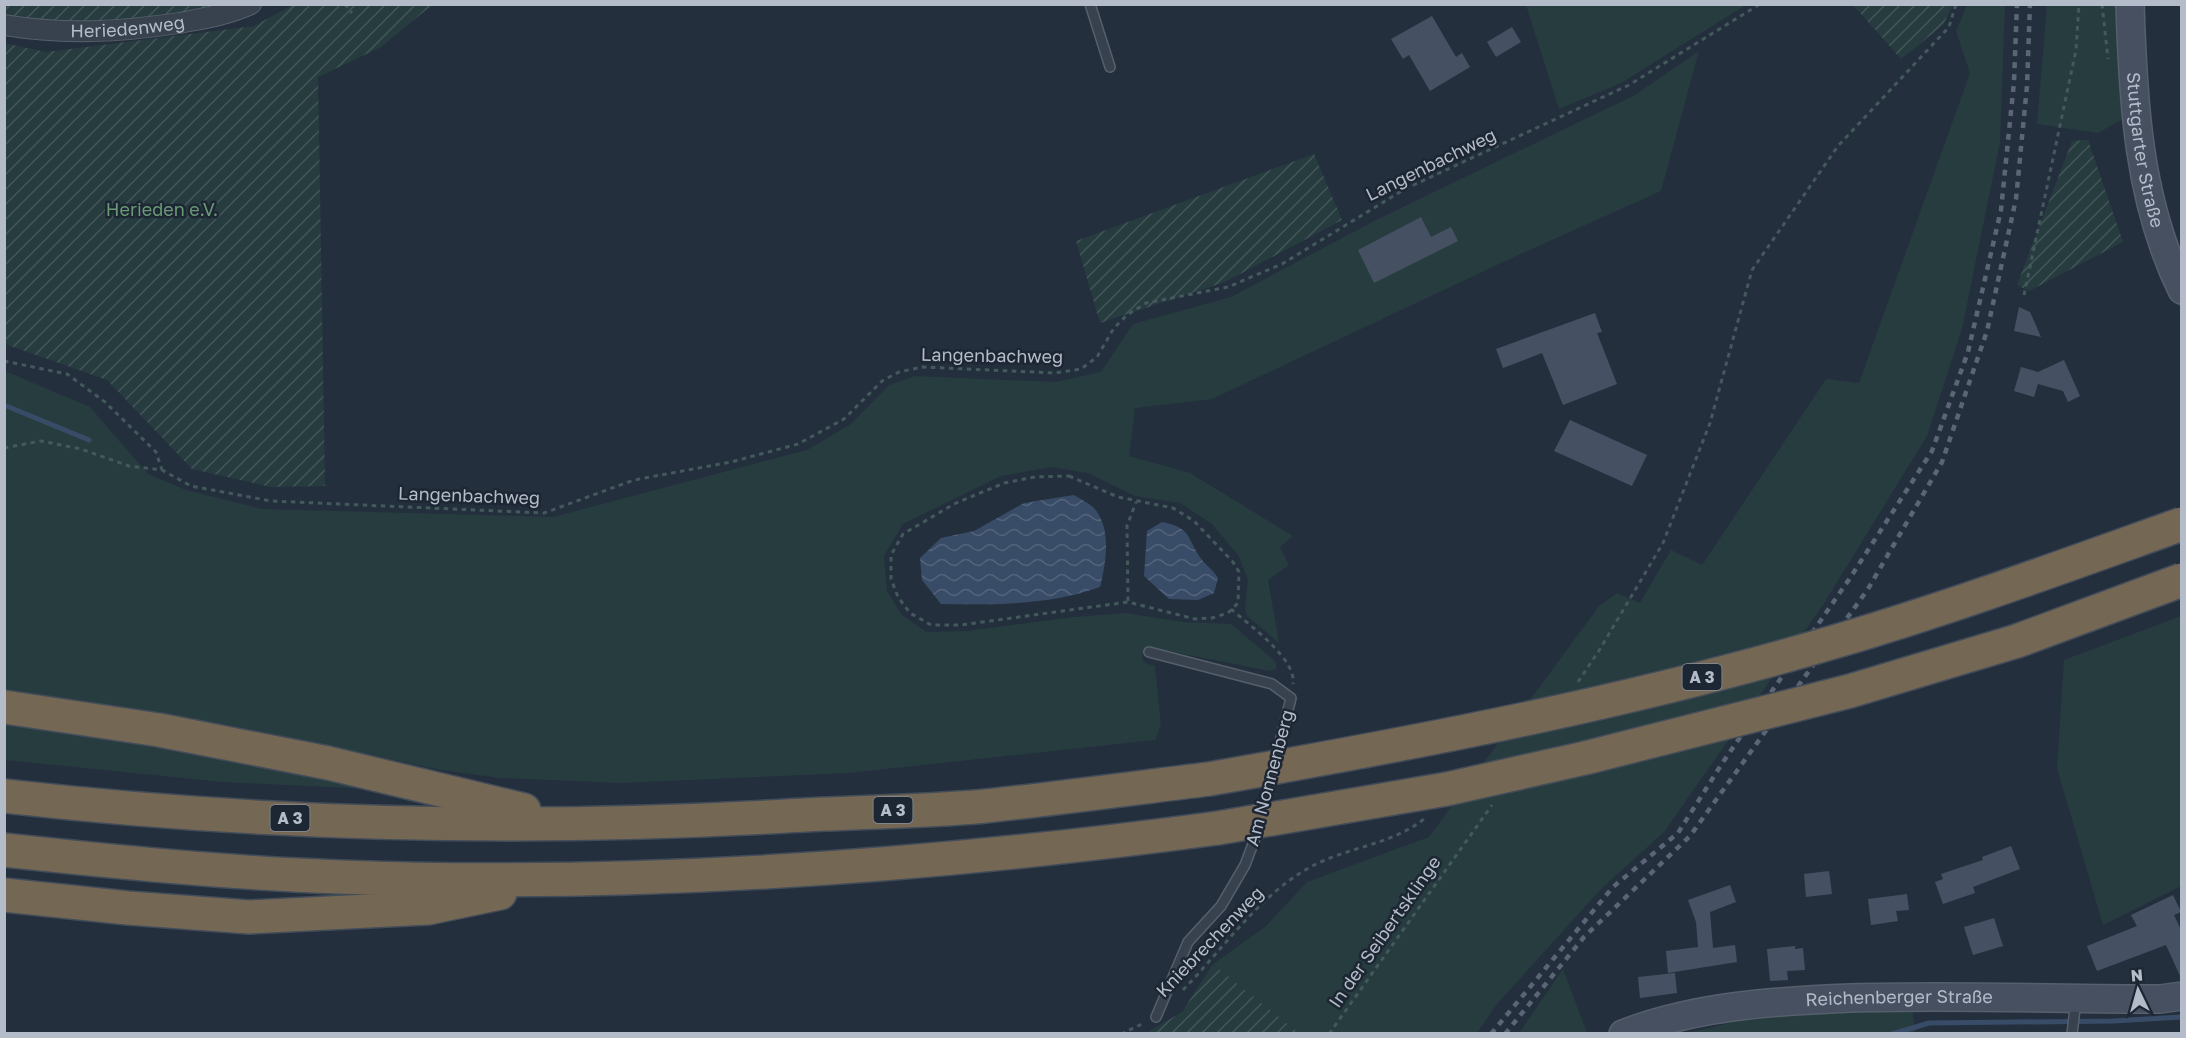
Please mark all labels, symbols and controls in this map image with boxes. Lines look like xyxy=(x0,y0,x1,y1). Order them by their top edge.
street label: Heriedenweg xyxy=(70,10,186,41)
street label: Stuttgarter Straße xyxy=(2123,71,2169,230)
street label: Langenbachweg xyxy=(1362,123,1499,205)
park label: Herieden e.V. xyxy=(106,198,218,220)
street label: Langenbachweg xyxy=(921,343,1063,367)
street label: Langenbachweg xyxy=(398,482,540,508)
road number: A 3 xyxy=(1682,664,1722,690)
street label: Am Nonnenberg xyxy=(1240,707,1298,848)
road number: A 3 xyxy=(874,797,912,823)
road number: A 3 xyxy=(270,805,310,831)
street label: In der Seibertsklinge xyxy=(1324,851,1445,1011)
street label: Kniebrechenweg xyxy=(1151,881,1268,1001)
north arrow xyxy=(2108,960,2168,1020)
text: N xyxy=(2130,965,2144,986)
street label: Reichenberger Straße xyxy=(1805,985,1993,1010)

